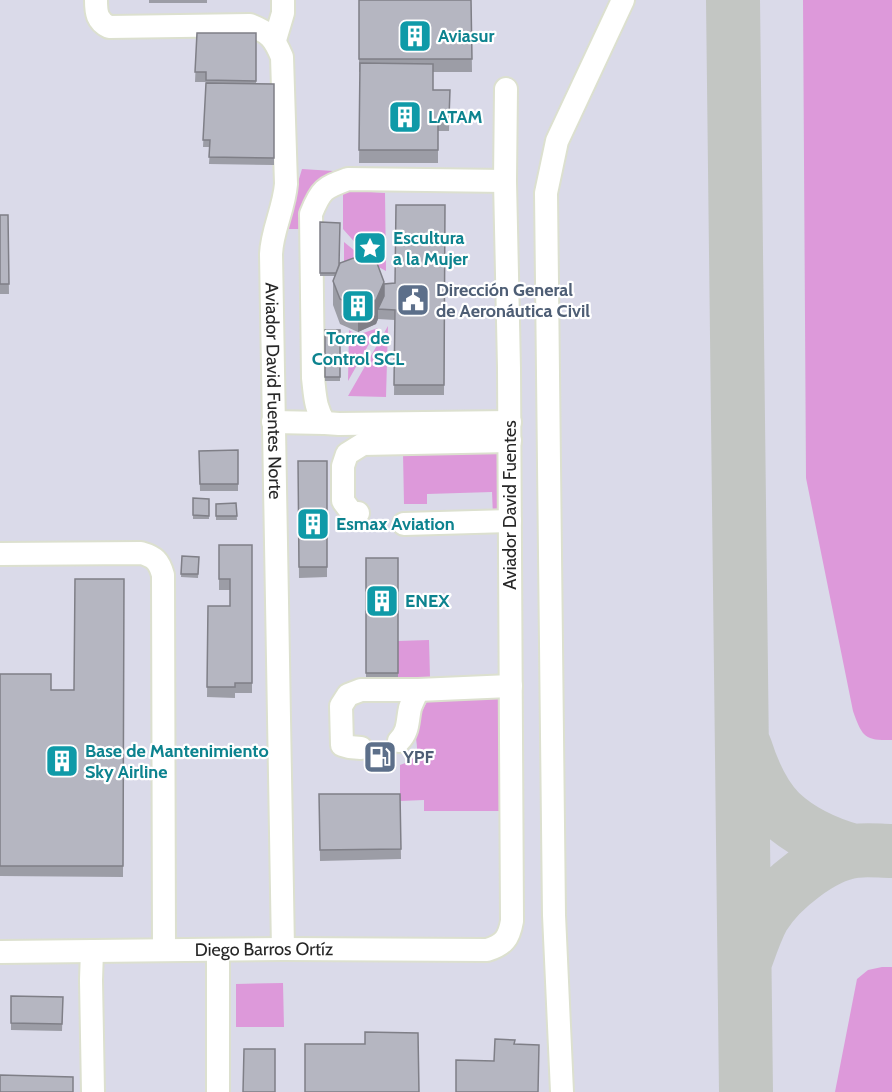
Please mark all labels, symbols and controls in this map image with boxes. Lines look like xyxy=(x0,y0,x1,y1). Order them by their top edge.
building icon: Aviasur xyxy=(397,18,433,54)
place label: Aviasur xyxy=(438,25,494,47)
building icon: LATAM xyxy=(387,99,423,135)
place label: LATAM xyxy=(428,106,483,128)
place label: Escultura a la Mujer xyxy=(393,227,468,270)
place icon: Escultura a la Mujer xyxy=(352,230,388,266)
place label: Dirección General de Aeronáutica Civil xyxy=(436,279,590,322)
street label: Aviador David Fuentes Norte xyxy=(260,282,286,499)
public building icon: Dirección General de Aeronáutica Civil xyxy=(395,282,431,318)
building icon: Torre de Control SCL xyxy=(340,288,376,324)
place label: Torre de Control SCL xyxy=(312,327,404,370)
street label: Aviador David Fuentes xyxy=(499,420,521,590)
building icon: Esmax Aviation xyxy=(295,506,331,542)
place label: Esmax Aviation xyxy=(336,513,455,535)
building icon: ENEX xyxy=(364,583,400,619)
place label: ENEX xyxy=(405,590,450,612)
fuel station icon: YPF xyxy=(362,739,398,775)
place label: Base de Mantenimiento Sky Airline xyxy=(85,740,269,783)
building icon: Base de Mantenimiento Sky Airline xyxy=(44,743,80,779)
place label: YPF xyxy=(402,746,435,768)
street label: Diego Barros Ortíz xyxy=(194,938,334,961)

